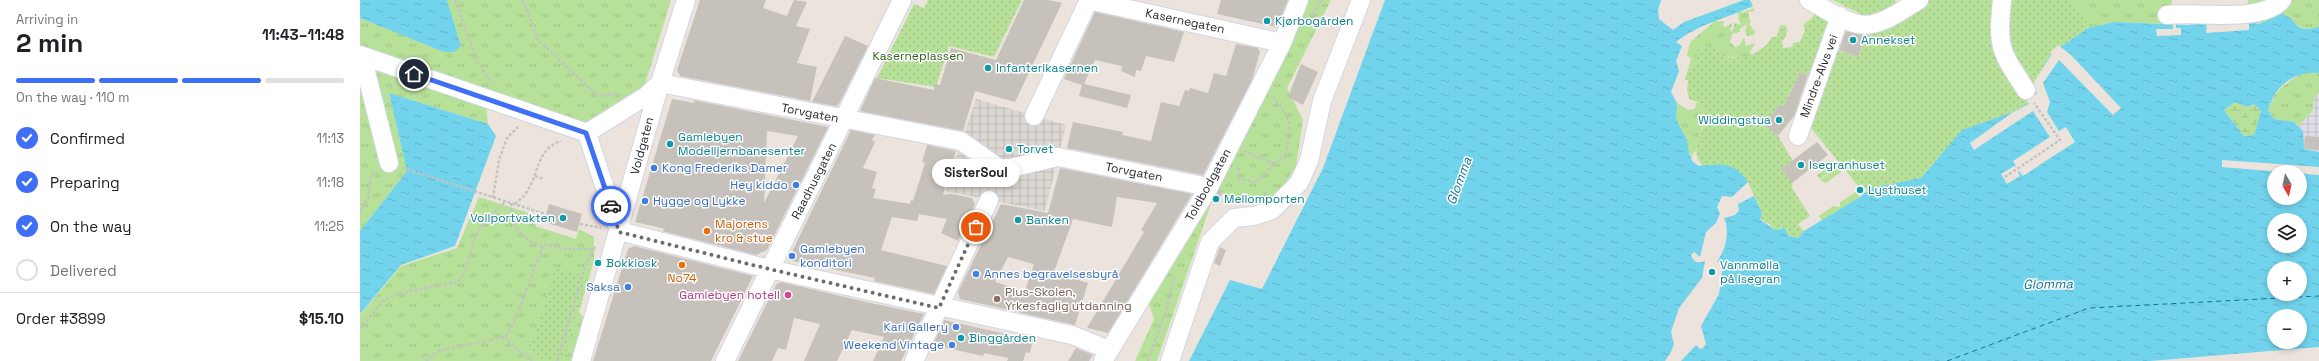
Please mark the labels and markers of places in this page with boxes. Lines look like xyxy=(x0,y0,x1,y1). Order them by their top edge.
place label: Kjørbogården xyxy=(1275,13,1353,29)
marker: Kjørbogården xyxy=(1262,16,1272,26)
place label: Annekset xyxy=(1861,32,1915,48)
marker: Annekset xyxy=(1848,35,1858,45)
pin xyxy=(397,57,431,91)
place label: Infanterikasernen xyxy=(996,60,1098,76)
marker: Infanterikasernen xyxy=(983,63,993,73)
place label: Widdingstua xyxy=(1698,112,1771,128)
marker: Widdingstua xyxy=(1774,115,1784,125)
place label: Gamlebyen Modelljernbanesenter xyxy=(678,129,806,159)
marker: Gamlebyen Modelljernbanesenter xyxy=(665,139,675,149)
place label: Torvet xyxy=(1017,141,1053,157)
marker: Torvet xyxy=(1004,144,1014,154)
place label: Isegranhuset xyxy=(1809,157,1885,173)
callout: SisterSoul xyxy=(932,159,1020,187)
place label: Kong Frederiks Damer xyxy=(662,160,788,176)
marker: Isegranhuset xyxy=(1796,160,1806,170)
marker: Kong Frederiks Damer xyxy=(649,163,659,173)
place label: Hey kiddo xyxy=(730,177,788,193)
marker: Hey kiddo xyxy=(791,180,801,190)
place label: Lysthuset xyxy=(1868,182,1927,198)
marker: Lysthuset xyxy=(1855,185,1865,195)
place label: Mellomporten xyxy=(1224,191,1305,207)
place label: Hygge og Lykke xyxy=(653,193,746,209)
marker: Mellomporten xyxy=(1211,194,1221,204)
marker: Hygge og Lykke xyxy=(640,196,650,206)
place label: Vollportvakten xyxy=(470,210,555,226)
pin xyxy=(959,210,993,244)
place label: Banken xyxy=(1026,212,1069,228)
marker: Vollportvakten xyxy=(558,213,568,223)
marker: Banken xyxy=(1013,215,1023,225)
place label: Majorens kro & stue xyxy=(715,216,773,246)
marker: Majorens kro & stue xyxy=(702,226,712,236)
place label: Gamlebyen konditori xyxy=(800,241,865,271)
marker: Gamlebyen konditori xyxy=(787,251,797,261)
place label: Bokkiosk xyxy=(606,255,658,271)
place label: Vannmølla på Isegran xyxy=(1720,257,1780,287)
marker: Bokkiosk xyxy=(593,258,603,268)
marker: No74 xyxy=(677,260,687,270)
place label: Annes begravelsesbyrå xyxy=(984,266,1119,282)
marker: Vannmølla på Isegran xyxy=(1707,267,1717,277)
marker: Annes begravelsesbyrå xyxy=(971,269,981,279)
place label: No74 xyxy=(668,270,697,286)
place label: Saksa xyxy=(586,279,620,295)
marker: Saksa xyxy=(623,282,633,292)
place label: Plus-Skolen, Yrkesfaglig utdanning xyxy=(1005,284,1132,314)
place label: Gamlebyen hotell xyxy=(679,287,780,303)
marker: Gamlebyen hotell xyxy=(783,290,793,300)
marker: Plus-Skolen, Yrkesfaglig utdanning xyxy=(992,294,1002,304)
place label: Kari Gallery xyxy=(884,319,948,335)
marker: Kari Gallery xyxy=(951,322,961,332)
place label: Binggården xyxy=(969,330,1036,346)
marker: Binggården xyxy=(956,333,966,343)
place label: Weekend Vintage xyxy=(844,337,944,353)
marker: Weekend Vintage xyxy=(947,340,957,350)

